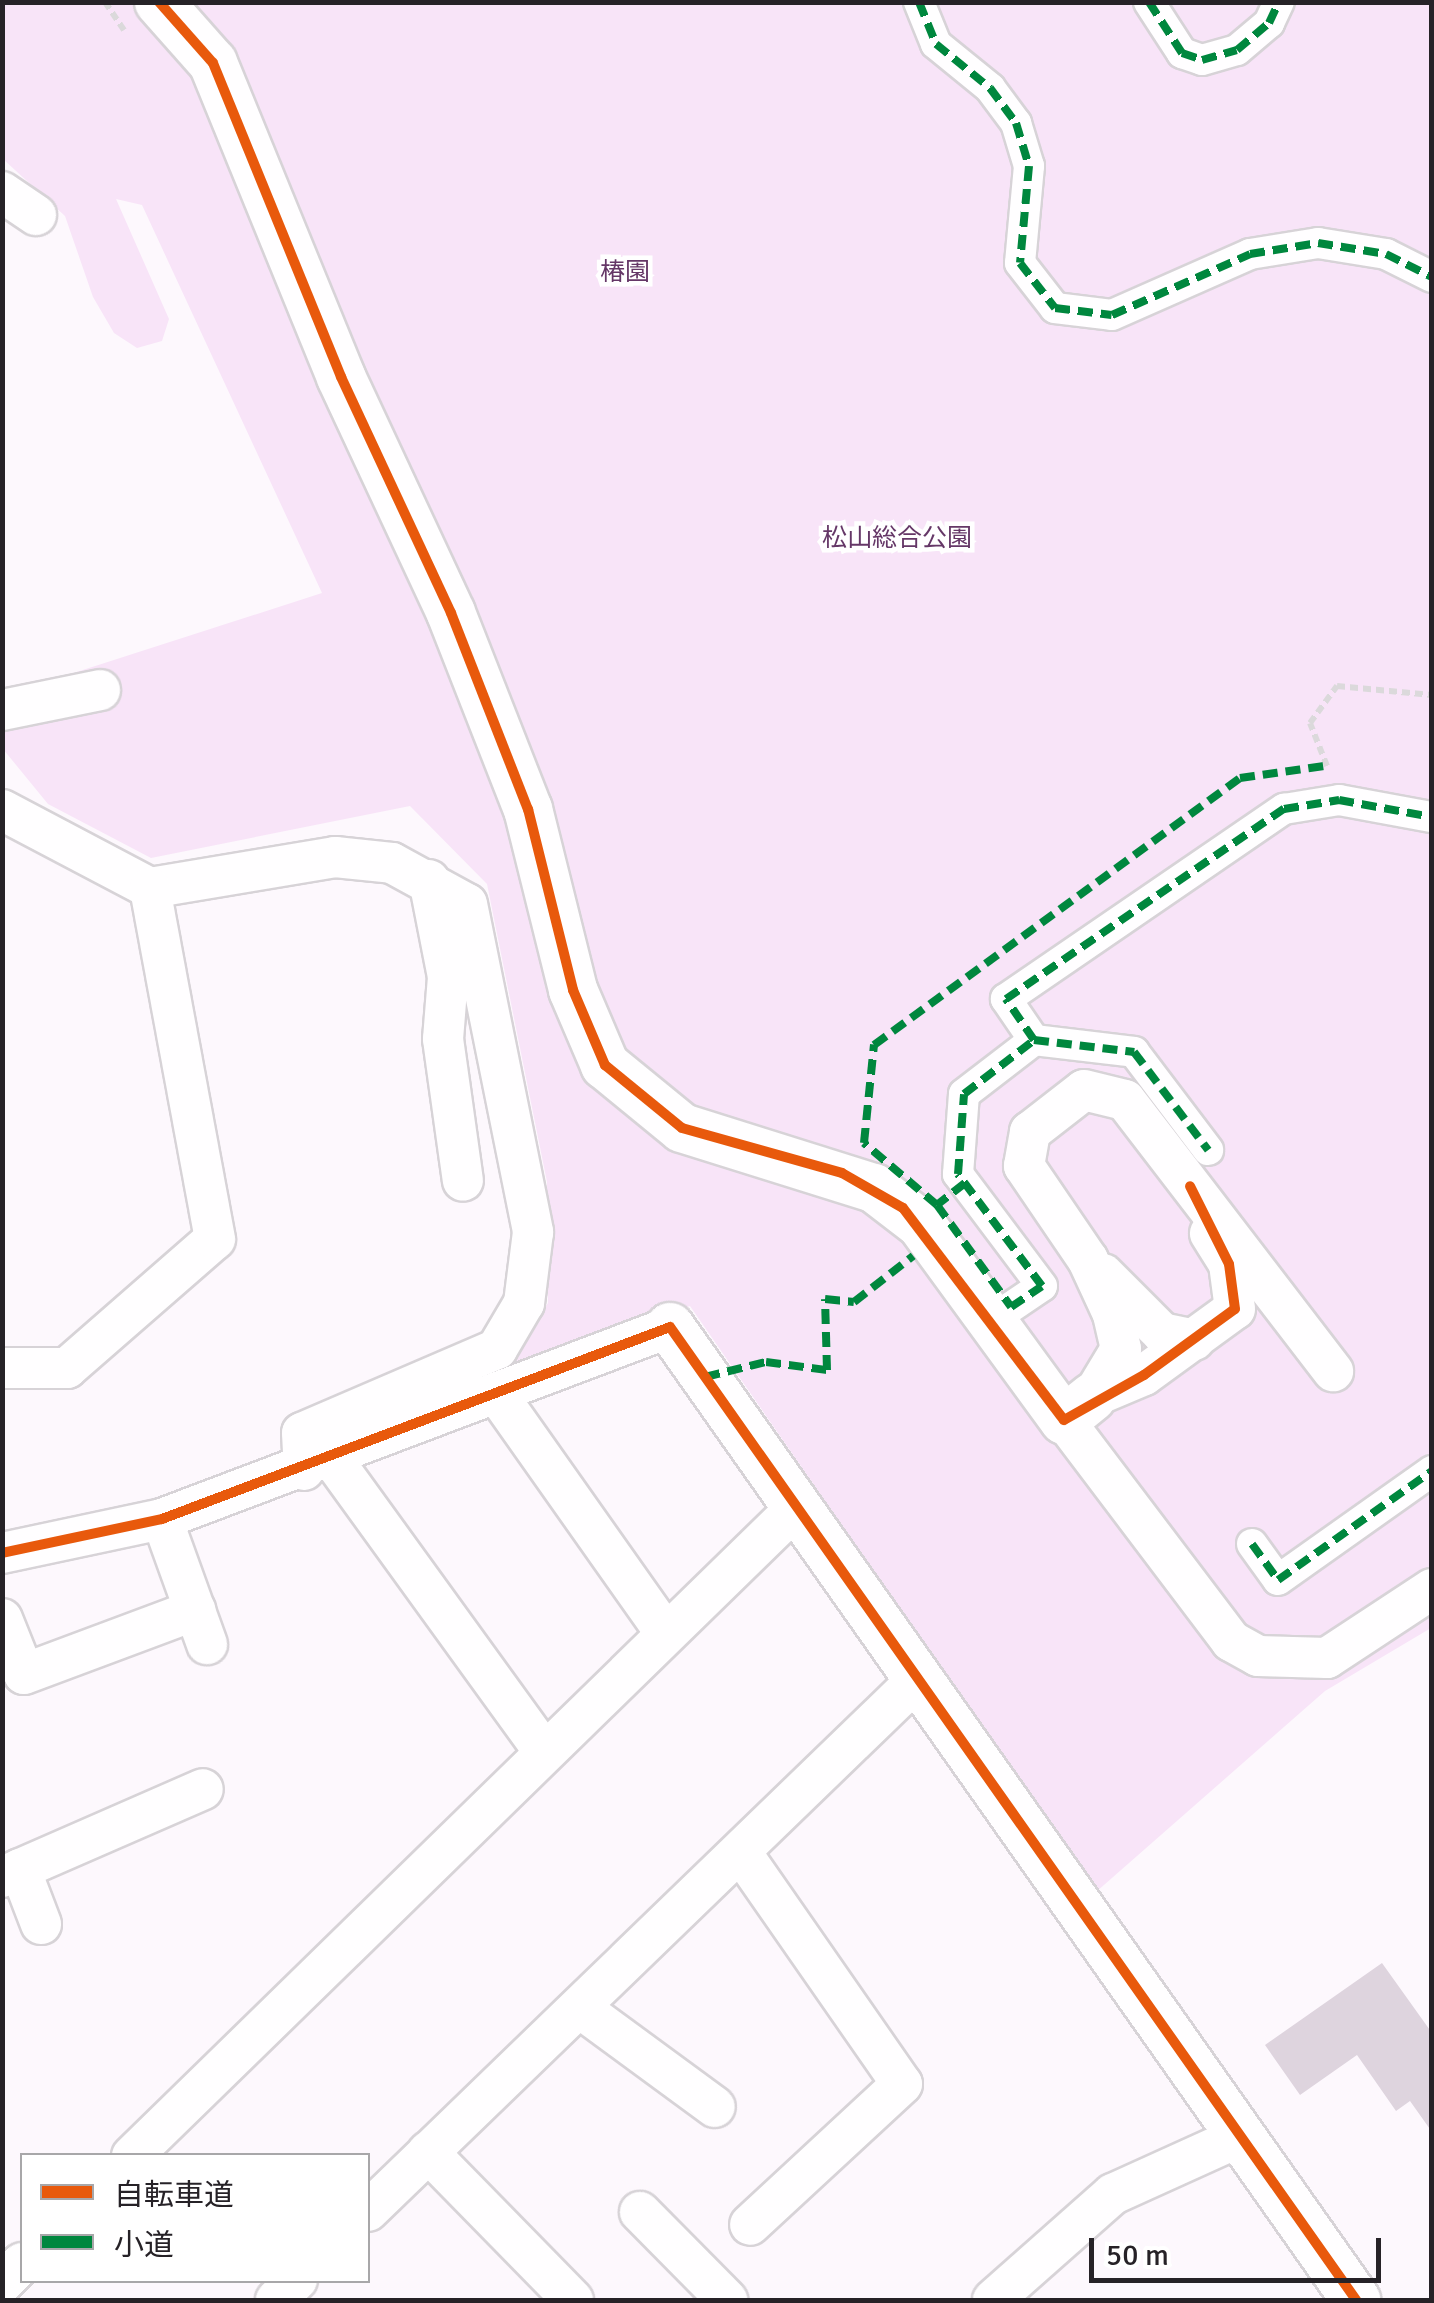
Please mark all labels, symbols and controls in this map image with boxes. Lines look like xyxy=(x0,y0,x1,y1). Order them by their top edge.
park label: 椿園 xyxy=(600,257,650,287)
park label: 松山総合公園 xyxy=(822,523,972,553)
legend xyxy=(20,2153,370,2283)
text: 自転車道 xyxy=(114,2177,234,2214)
scale bar xyxy=(1094,2218,1386,2280)
text: 小道 xyxy=(114,2227,174,2264)
text: 50 m xyxy=(1106,2237,1169,2274)

